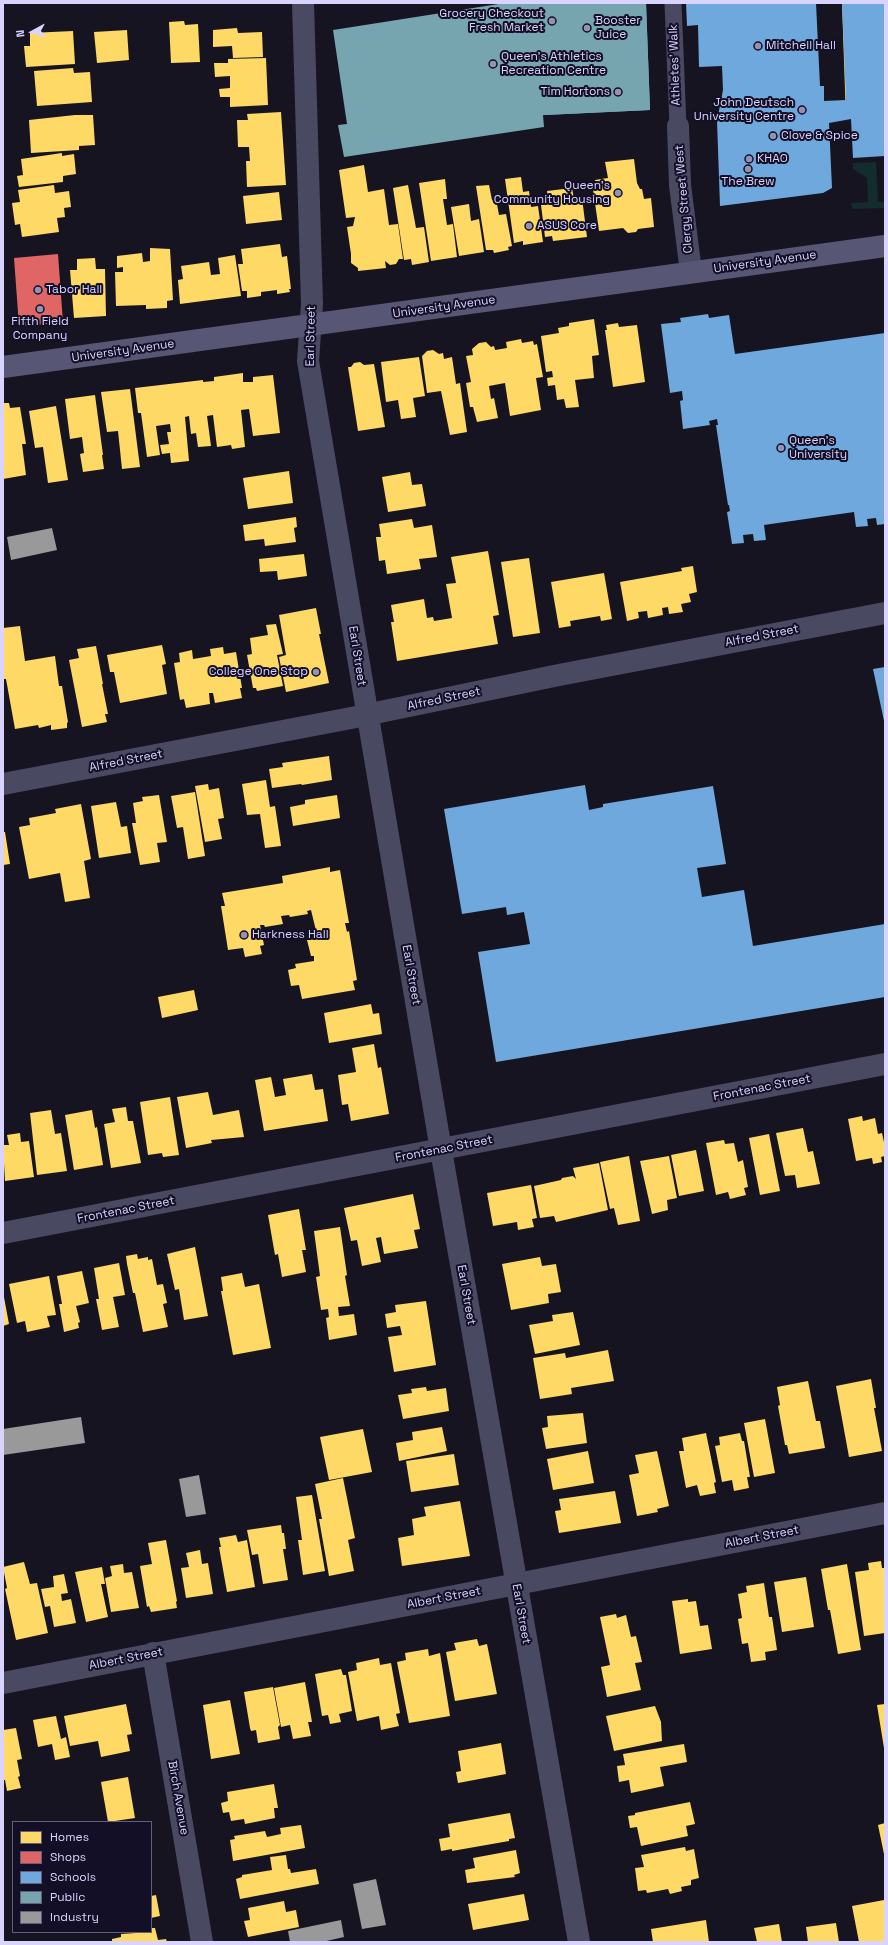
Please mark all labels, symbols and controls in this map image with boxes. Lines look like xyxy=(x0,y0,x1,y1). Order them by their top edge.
place label: Grocery Checkout Fresh Market xyxy=(439,7,544,35)
north arrow xyxy=(12,12,52,52)
place label: Booster Juice xyxy=(595,14,641,42)
marker: Grocery Checkout Fresh Market xyxy=(547,16,557,26)
marker: Booster Juice xyxy=(582,23,592,33)
street label: Athletes’ Walk xyxy=(666,24,684,106)
text: N xyxy=(13,29,27,38)
place label: Mitchell Hall xyxy=(766,39,836,53)
marker: Mitchell Hall xyxy=(753,41,763,51)
place label: Queen's Athletics Recreation Centre xyxy=(501,50,606,78)
marker: Queen's Athletics Recreation Centre xyxy=(488,59,498,69)
place label: Tim Hortons xyxy=(540,85,610,99)
marker: Tim Hortons xyxy=(613,87,623,97)
place label: John Deutsch University Centre xyxy=(694,96,794,124)
marker: John Deutsch University Centre xyxy=(797,105,807,115)
place label: Clove & Spice xyxy=(781,129,858,143)
marker: Clove & Spice xyxy=(768,131,778,141)
street label: Clergy Street West xyxy=(672,144,696,254)
place label: KHAO xyxy=(757,152,788,166)
marker: KHAO xyxy=(744,154,754,164)
marker: The Brew xyxy=(743,164,753,174)
place label: The Brew xyxy=(721,175,775,189)
place label: Queen's Community Housing xyxy=(494,179,610,207)
marker: Queen's Community Housing xyxy=(613,188,623,198)
place label: ASUS Core xyxy=(537,219,597,233)
marker: ASUS Core xyxy=(524,221,534,231)
street label: University Avenue xyxy=(713,248,817,276)
place label: Tabor Hall xyxy=(46,283,102,297)
marker: Tabor Hall xyxy=(33,285,43,295)
street label: University Avenue xyxy=(392,293,496,321)
marker: Fifth Field Company xyxy=(35,304,45,314)
street label: Earl Street xyxy=(303,305,319,367)
place label: Fifth Field Company xyxy=(11,315,69,343)
street label: University Avenue xyxy=(71,337,175,365)
place label: Queen's University xyxy=(789,434,847,462)
marker: Queen's University xyxy=(776,443,786,453)
street label: Alfred Street xyxy=(724,622,800,650)
street label: Earl Street xyxy=(345,625,369,687)
place label: College One Stop xyxy=(209,665,308,679)
marker: College One Stop xyxy=(311,667,321,677)
street label: Alfred Street xyxy=(406,684,482,714)
street label: Alfred Street xyxy=(88,747,164,775)
place label: Harkness Hall xyxy=(252,928,329,942)
marker: Harkness Hall xyxy=(239,930,249,940)
street label: Earl Street xyxy=(399,944,423,1006)
street label: Frontenac Street xyxy=(712,1072,812,1104)
street label: Frontenac Street xyxy=(394,1133,494,1165)
street label: Frontenac Street xyxy=(76,1194,176,1226)
street label: Earl Street xyxy=(454,1264,478,1326)
street label: Albert Street xyxy=(724,1523,800,1551)
street label: Earl Street xyxy=(509,1583,533,1645)
street label: Albert Street xyxy=(406,1584,482,1612)
street label: Albert Street xyxy=(88,1645,164,1673)
street label: Birch Avenue xyxy=(164,1760,192,1836)
legend xyxy=(12,1821,152,1933)
text: Homes xyxy=(50,1829,89,1845)
text: Shops xyxy=(50,1849,86,1865)
text: Schools xyxy=(50,1869,96,1885)
text: Public xyxy=(50,1889,85,1905)
text: Industry xyxy=(50,1909,99,1925)

